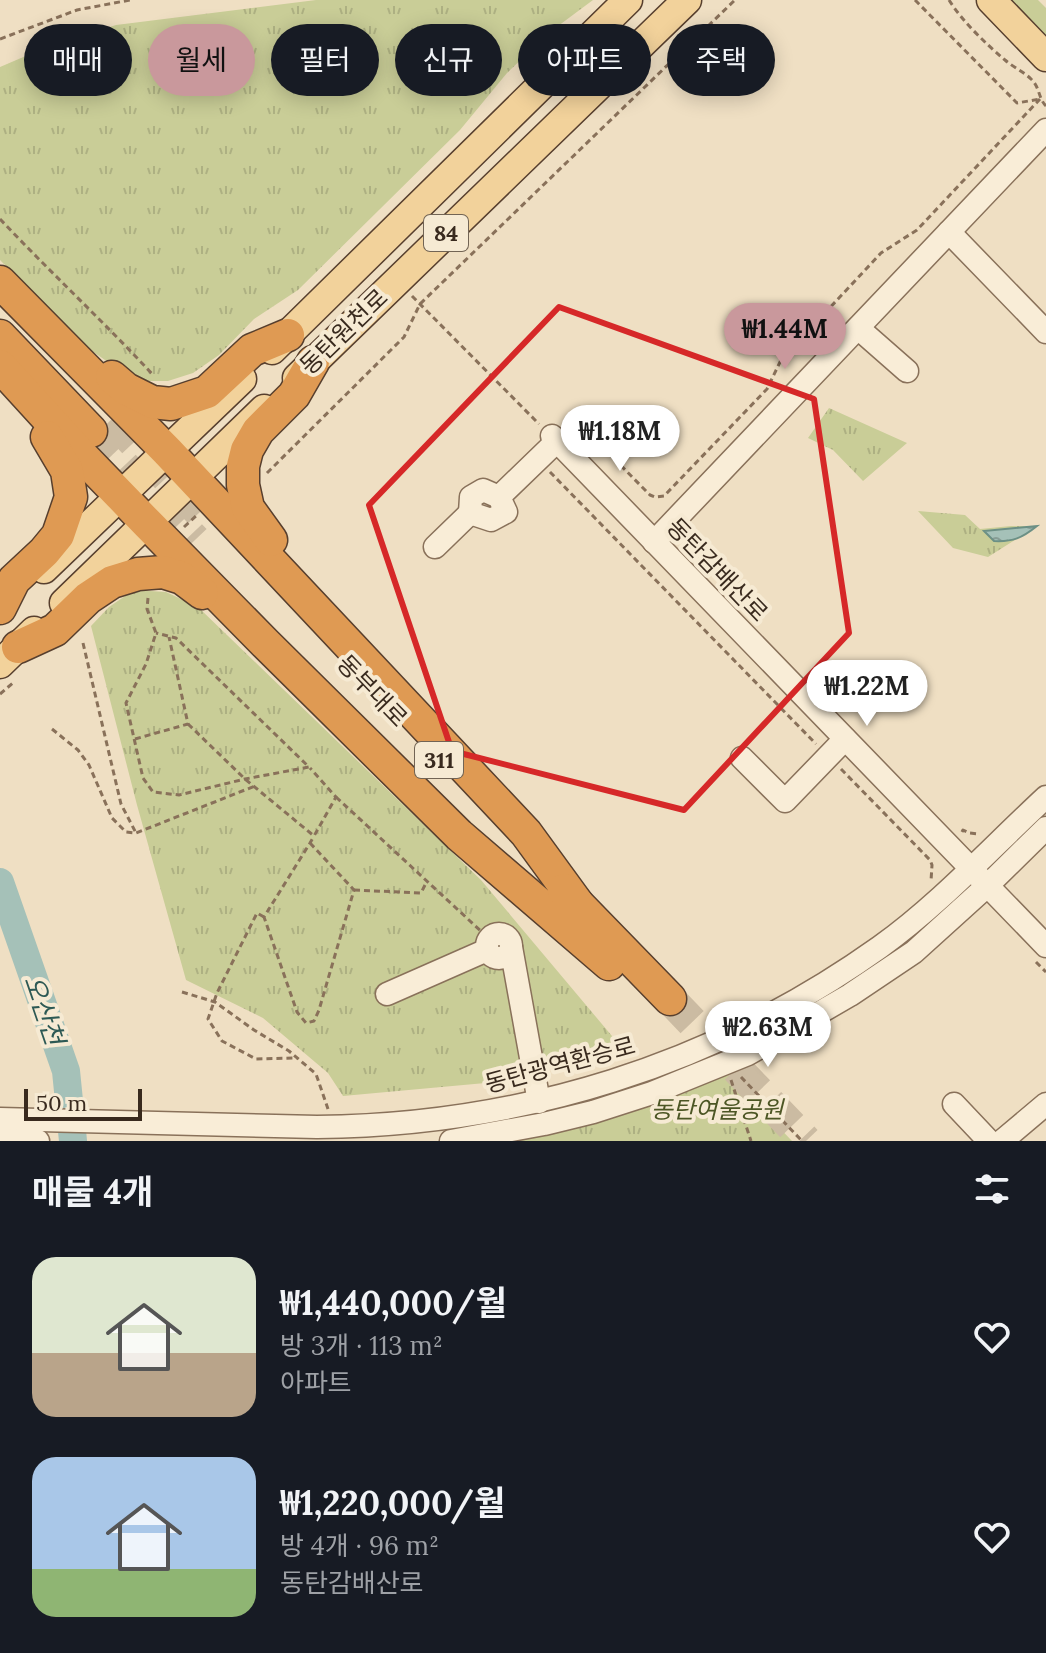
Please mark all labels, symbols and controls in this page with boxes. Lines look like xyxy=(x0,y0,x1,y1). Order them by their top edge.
chip: 매매 xyxy=(24,24,132,96)
chip: 월세 xyxy=(148,24,255,96)
chip: 필터 xyxy=(271,24,379,96)
chip: 신규 xyxy=(395,24,502,96)
chip: 아파트 xyxy=(518,24,651,96)
chip: 주택 xyxy=(667,24,775,96)
road number: 84 xyxy=(424,215,468,251)
street label: 동탄원천로 xyxy=(293,282,394,381)
pin: ₩1.44M xyxy=(720,303,850,371)
text: ₩1.44M xyxy=(742,312,828,345)
pin: ₩1.18M xyxy=(555,405,685,473)
text: ₩1.18M xyxy=(579,414,661,447)
street label: 동탄감배산로 xyxy=(660,511,775,628)
street label: 동부대로 xyxy=(331,648,414,733)
pin: ₩1.22M xyxy=(802,660,932,728)
text: ₩1.22M xyxy=(825,669,909,702)
road number: 311 xyxy=(415,742,463,778)
water label: 오산천 xyxy=(17,971,73,1052)
pin: ₩2.63M xyxy=(703,1001,833,1069)
text: ₩2.63M xyxy=(723,1010,813,1043)
street label: 동탄광역환승로 xyxy=(481,1030,639,1099)
scale bar xyxy=(24,1085,142,1121)
text: 50 m xyxy=(36,1089,87,1117)
park label: 동탄여울공원 xyxy=(651,1094,785,1125)
icon: filters xyxy=(970,1167,1014,1211)
text: 매물 4개 xyxy=(32,1170,153,1213)
text: ₩1,440,000/월 xyxy=(280,1281,507,1324)
icon: home xyxy=(96,1289,192,1385)
icon: heart xyxy=(970,1315,1014,1359)
text: 방 3개 · 113 m² xyxy=(280,1329,443,1362)
text: 아파트 xyxy=(280,1366,352,1399)
text: ₩1,220,000/월 xyxy=(280,1481,505,1524)
icon: home xyxy=(96,1489,192,1585)
icon: heart xyxy=(970,1515,1014,1559)
text: 방 4개 · 96 m² xyxy=(280,1529,439,1562)
text: 동탄감배산로 xyxy=(280,1566,424,1599)

